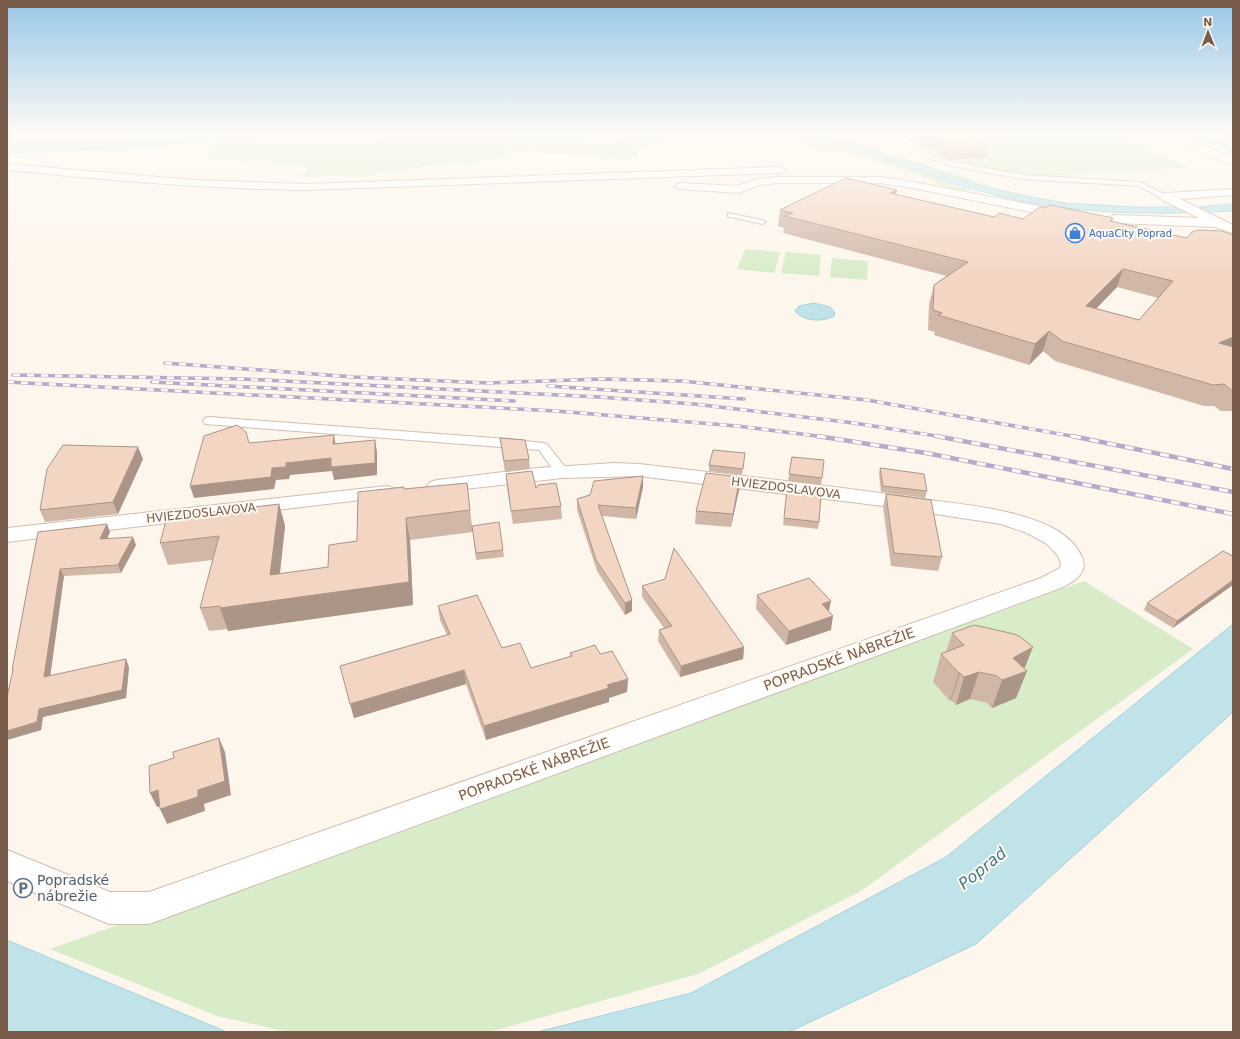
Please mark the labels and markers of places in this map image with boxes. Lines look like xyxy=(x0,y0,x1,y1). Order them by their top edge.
shop icon: AquaCity Poprad xyxy=(1064,222,1086,244)
place label: AquaCity Poprad xyxy=(1089,228,1172,239)
place label: Popradské nábrežie xyxy=(37,872,109,904)
parking icon: Popradské nábrežie xyxy=(12,877,34,899)

